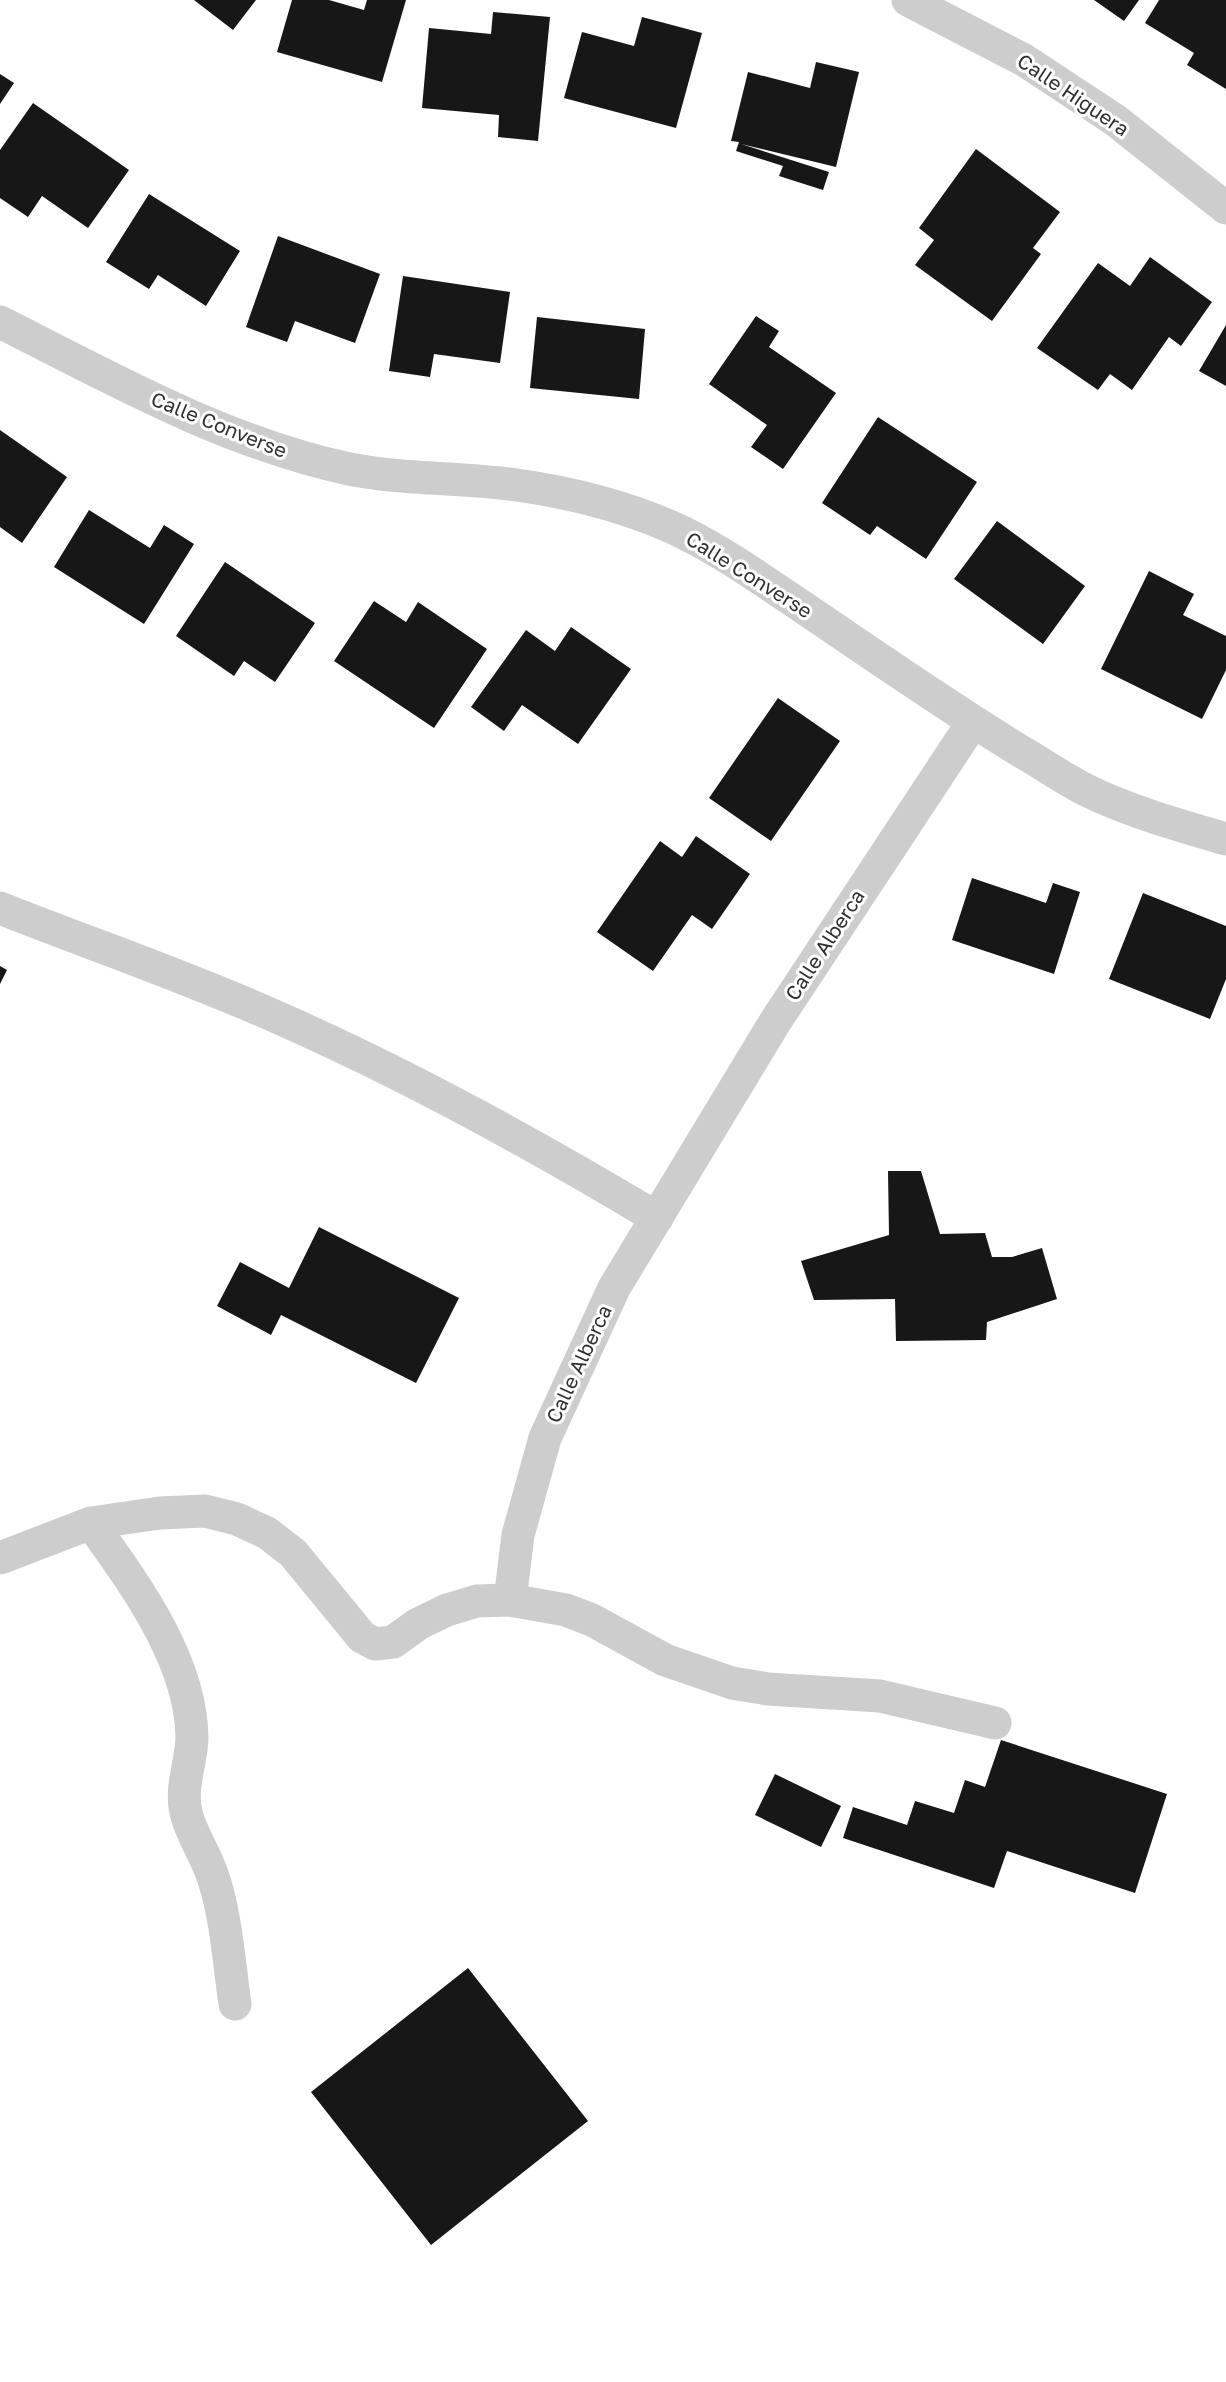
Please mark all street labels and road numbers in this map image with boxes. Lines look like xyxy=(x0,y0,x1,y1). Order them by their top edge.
street label: Calle Higuera xyxy=(1013,48,1134,140)
street label: Calle Converse xyxy=(148,386,291,462)
street label: Calle Converse xyxy=(682,526,817,622)
street label: Calle Alberca xyxy=(779,885,869,1004)
street label: Calle Alberca xyxy=(540,1301,616,1426)

